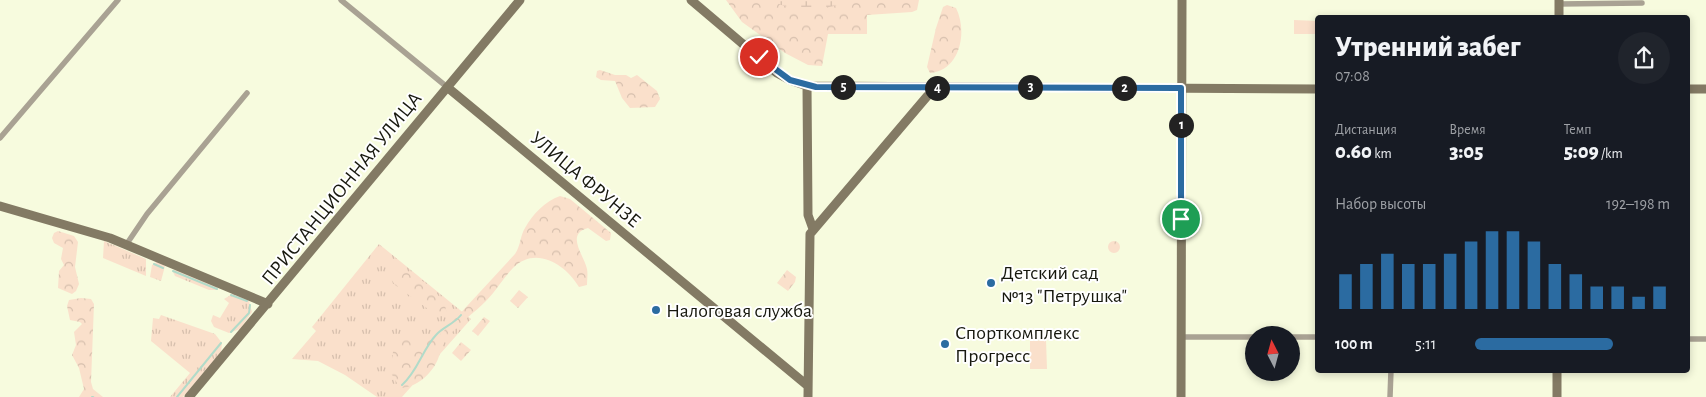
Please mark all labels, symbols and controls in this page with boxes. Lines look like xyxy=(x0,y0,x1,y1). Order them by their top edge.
button: share xyxy=(1618,32,1670,84)
text: Утренний забег xyxy=(1335,34,1520,62)
pin xyxy=(738,36,780,78)
icon: check xyxy=(745,43,773,71)
text: 07:08 xyxy=(1335,68,1370,84)
pin: 5 xyxy=(830,74,856,100)
pin: 3 xyxy=(1018,74,1042,100)
pin: 4 xyxy=(924,76,950,100)
pin: 2 xyxy=(1112,76,1136,100)
text: 5 xyxy=(840,80,847,94)
text: 3 xyxy=(1027,80,1034,94)
text: 4 xyxy=(934,81,941,95)
text: 2 xyxy=(1121,81,1128,95)
street label: ПРИСТАНЦИОННАЯ УЛИЦА xyxy=(258,88,426,289)
pin: 1 xyxy=(1168,112,1194,138)
text: 1 xyxy=(1179,118,1184,132)
text: Дистанция xyxy=(1335,123,1397,137)
text: Время xyxy=(1449,123,1486,137)
text: Темп xyxy=(1564,123,1592,137)
street label: УЛИЦА ФРУНЗЕ xyxy=(526,128,644,232)
text: 0.60 xyxy=(1335,141,1372,162)
text: 3:05 xyxy=(1449,141,1483,162)
text: 5:09 xyxy=(1564,141,1599,162)
text: km xyxy=(1372,147,1392,161)
text: /km xyxy=(1599,147,1623,161)
text: Набор высоты xyxy=(1335,196,1426,212)
text: 192–198 m xyxy=(1606,196,1670,212)
pin xyxy=(1160,198,1202,240)
icon: arrive xyxy=(1167,205,1195,233)
place label: Детский сад №13 "Петрушка" xyxy=(1001,263,1127,306)
marker: Детский сад №13 "Петрушка" xyxy=(985,277,997,289)
place label: Налоговая служба xyxy=(666,301,812,321)
marker: Налоговая служба xyxy=(650,304,662,316)
place label: Спорткомплекс Прогресс xyxy=(955,323,1079,366)
north arrow xyxy=(1245,326,1300,381)
map controls xyxy=(1245,326,1300,381)
text: 100 m xyxy=(1335,336,1373,352)
text: 5:11 xyxy=(1415,336,1436,352)
marker: Спорткомплекс Прогресс xyxy=(939,338,951,350)

